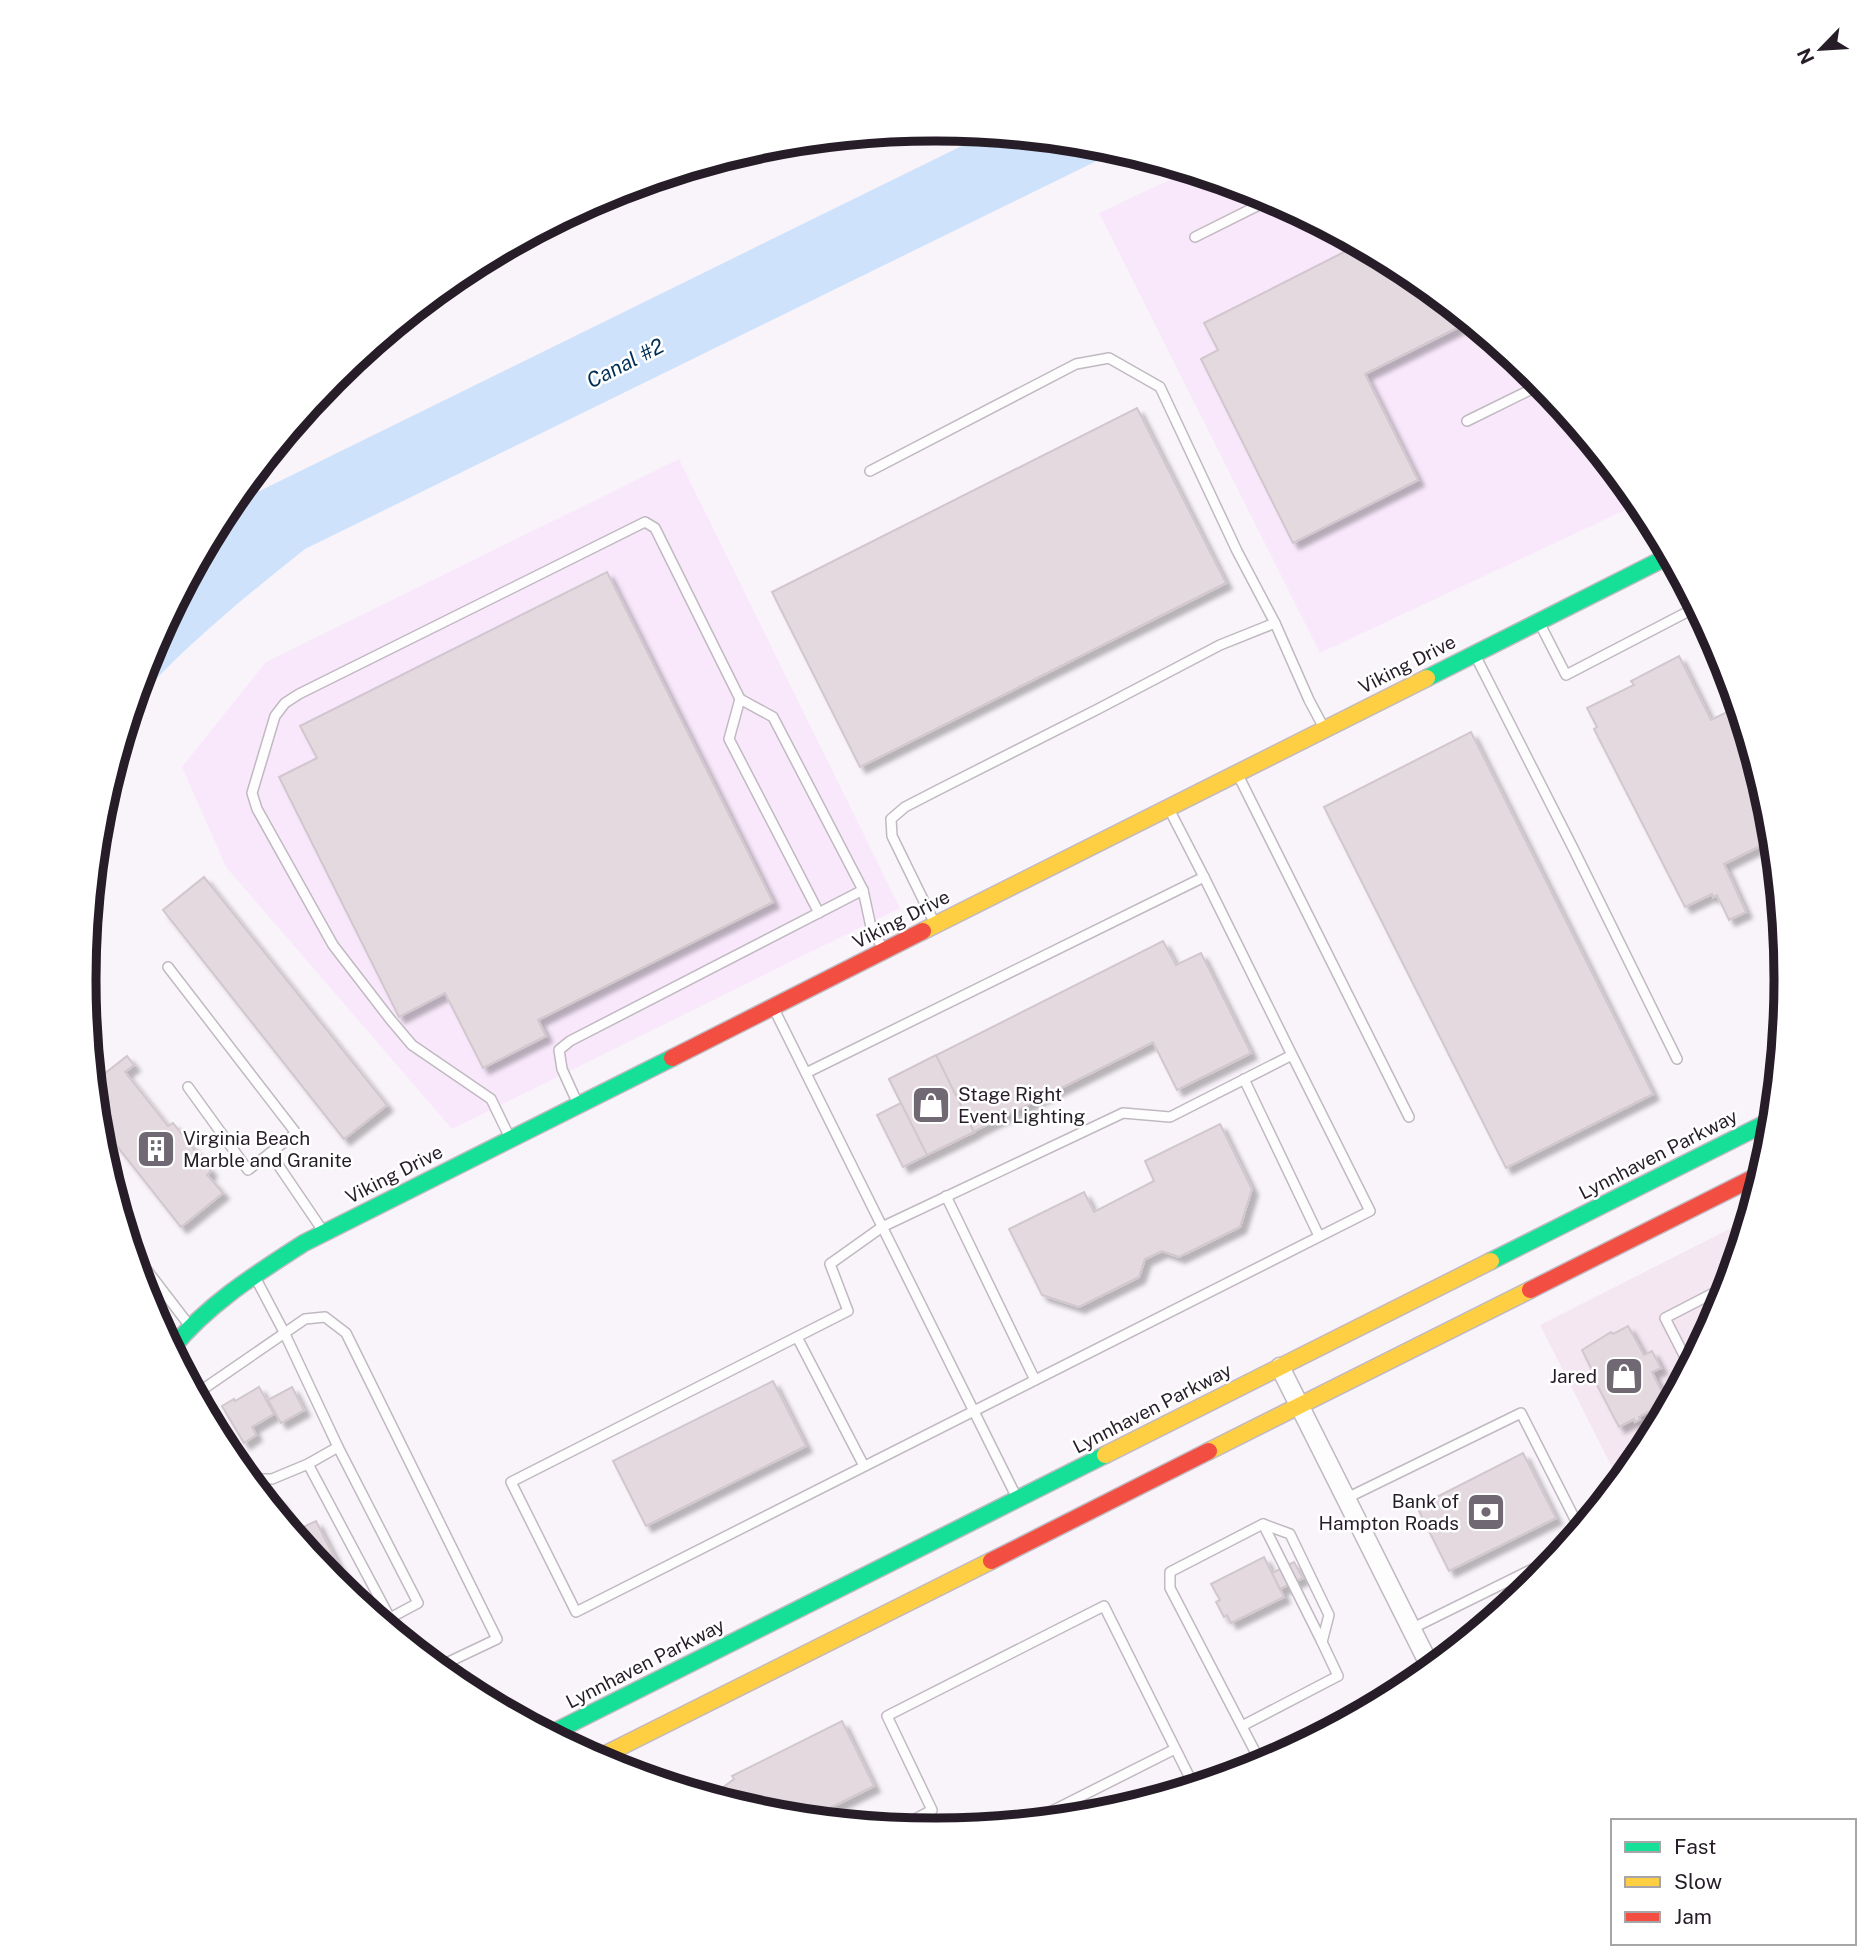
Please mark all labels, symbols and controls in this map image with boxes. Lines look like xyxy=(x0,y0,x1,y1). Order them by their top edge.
north arrow xyxy=(1786,14,1856,84)
text: N xyxy=(1792,45,1819,68)
water label: Canal #2 xyxy=(582,333,668,393)
street label: Viking Drive xyxy=(1355,630,1459,698)
street label: Viking Drive xyxy=(849,885,953,953)
place label: Stage Right Event Lighting xyxy=(958,1083,1085,1127)
shop icon: Stage Right Event Lighting xyxy=(910,1084,952,1126)
street label: Lynnhaven Parkway xyxy=(1575,1104,1741,1204)
place label: Virginia Beach Marble and Granite xyxy=(183,1127,352,1171)
building icon: Virginia Beach Marble and Granite xyxy=(135,1128,177,1170)
street label: Viking Drive xyxy=(342,1140,446,1208)
shop icon: Jared xyxy=(1603,1355,1645,1397)
street label: Lynnhaven Parkway xyxy=(1069,1358,1235,1458)
place label: Jared xyxy=(1550,1365,1597,1387)
place label: Bank of Hampton Roads xyxy=(1319,1490,1459,1534)
bank icon: Bank of Hampton Roads xyxy=(1465,1491,1507,1533)
street label: Lynnhaven Parkway xyxy=(562,1613,728,1713)
legend xyxy=(1611,1819,1856,1945)
text: Fast xyxy=(1674,1834,1716,1859)
text: Slow xyxy=(1674,1869,1722,1894)
text: Jam xyxy=(1674,1904,1712,1929)

